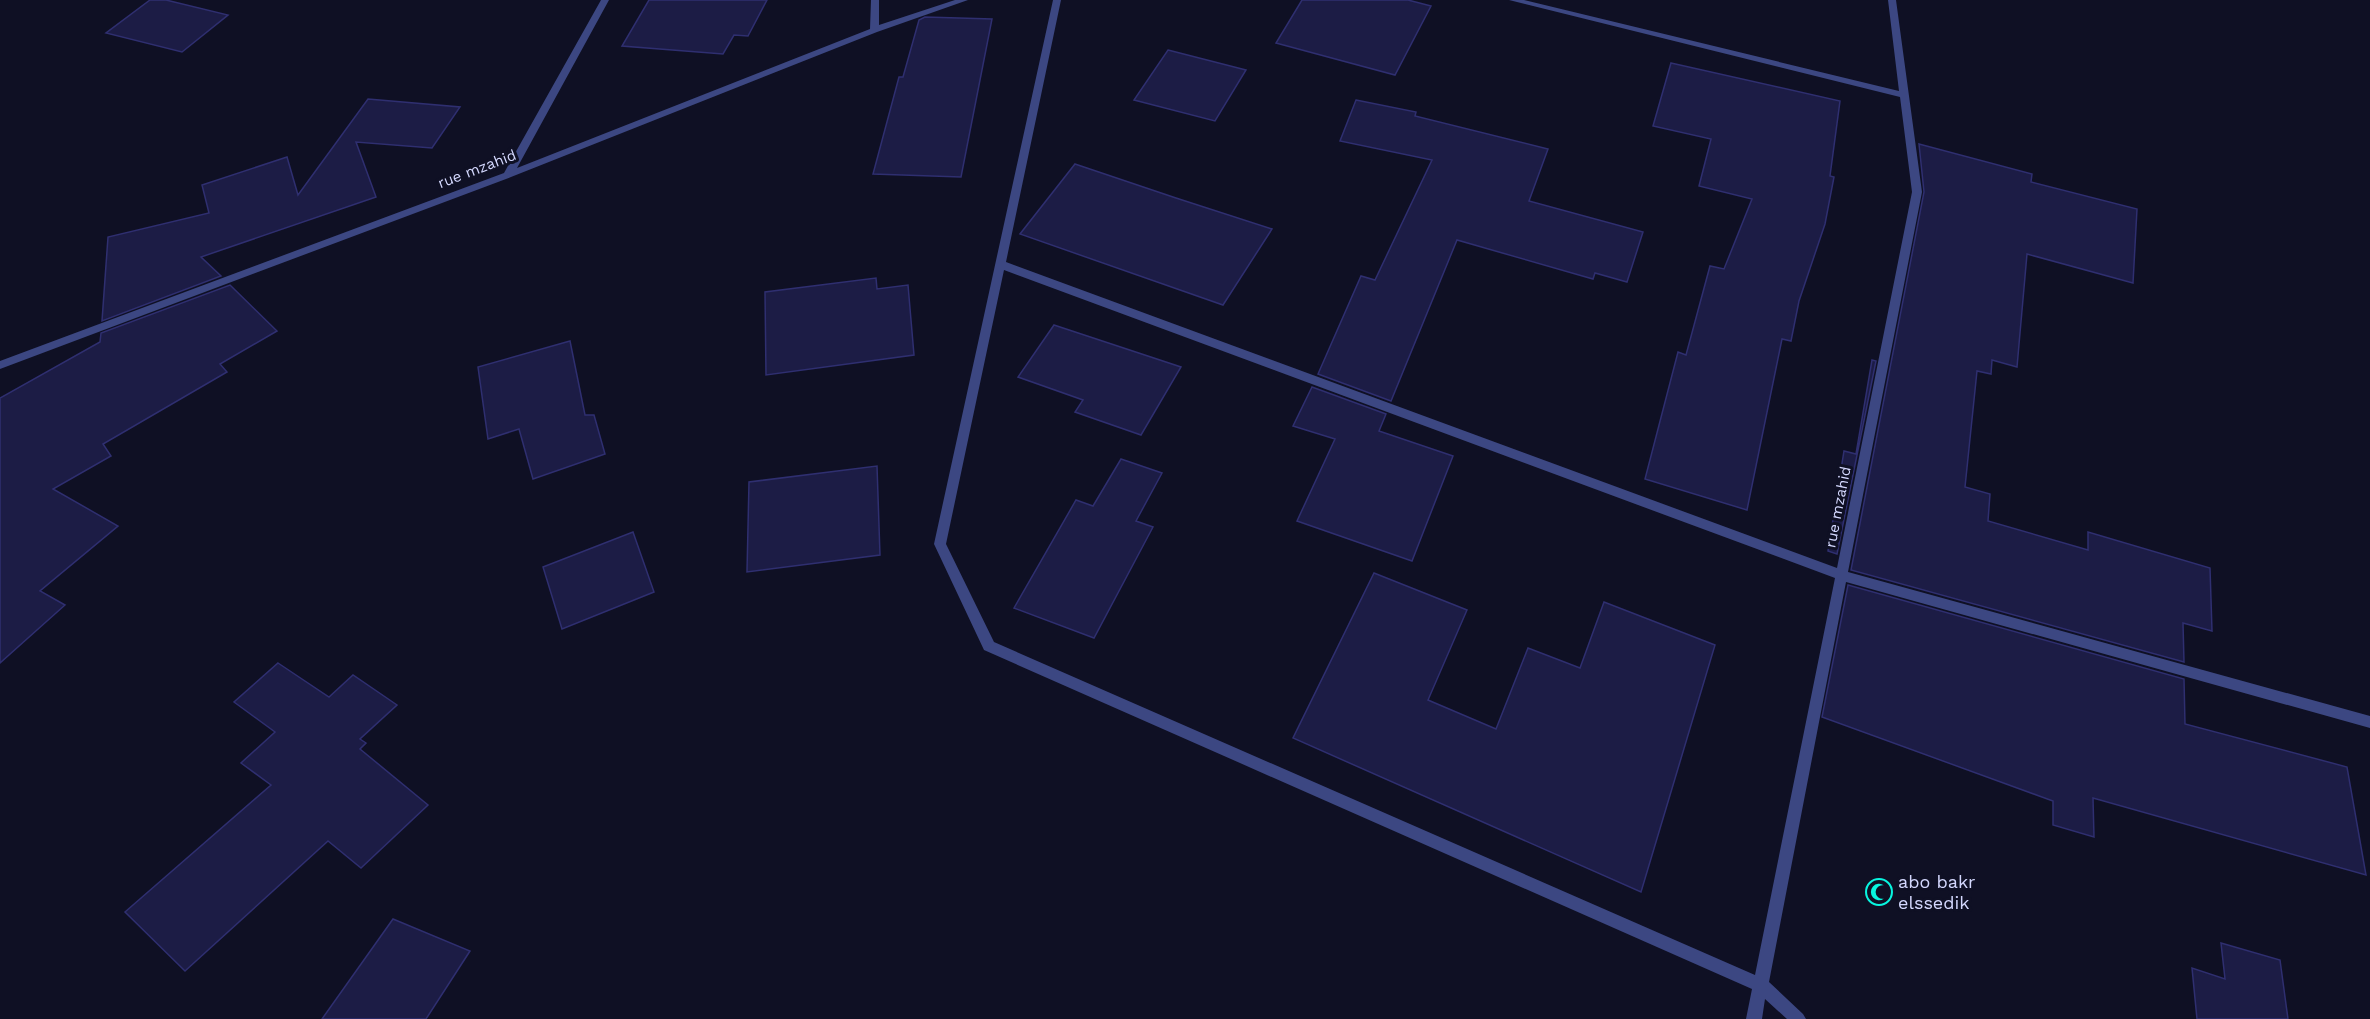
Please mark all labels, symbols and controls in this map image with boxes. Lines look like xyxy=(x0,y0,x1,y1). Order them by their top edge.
street label: rue mzahid xyxy=(435,146,519,192)
street label: rue mzahid xyxy=(1821,465,1855,549)
place label: abo bakr elssedik xyxy=(1898,871,1975,913)
mosque icon: abo bakr elssedik xyxy=(1864,877,1894,907)

